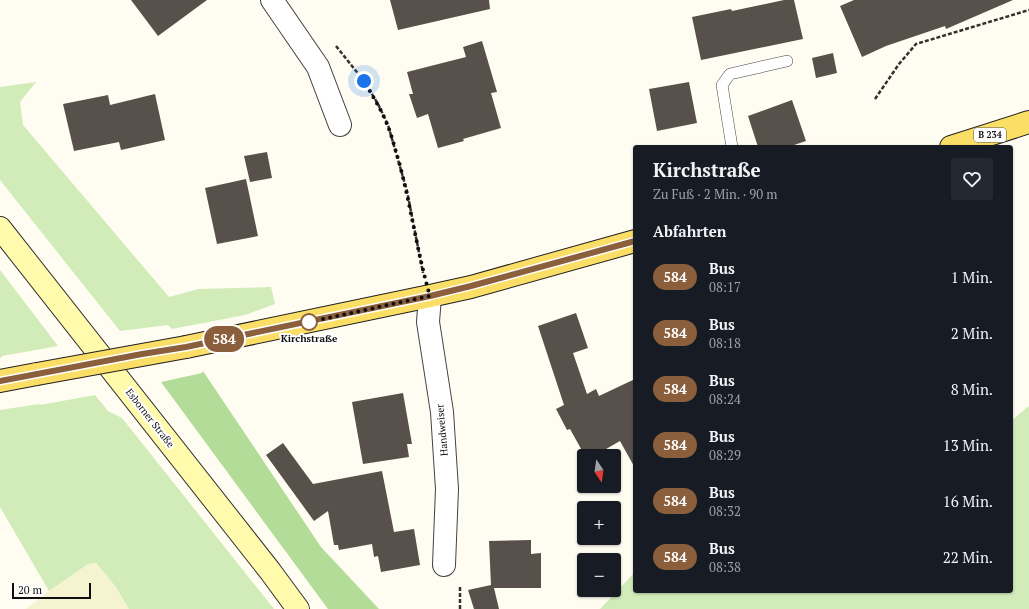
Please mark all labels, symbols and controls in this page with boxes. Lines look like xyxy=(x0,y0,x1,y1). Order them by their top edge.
your location xyxy=(354,71,374,91)
road number: B 234 xyxy=(974,128,1006,142)
text: Kirchstraße xyxy=(653,157,761,182)
button: heart xyxy=(951,158,993,200)
text: Zu Fuß · 2 Min. · 90 m xyxy=(653,185,778,203)
text: Abfahrten xyxy=(653,221,726,241)
text: Bus xyxy=(709,258,735,278)
text: 584 xyxy=(663,267,687,286)
text: 1 Min. xyxy=(951,267,993,287)
text: 08:17 xyxy=(709,278,741,296)
marker: Kirchstraße xyxy=(300,313,318,331)
text: Bus xyxy=(709,314,735,334)
text: 584 xyxy=(663,323,687,342)
text: 2 Min. xyxy=(951,323,993,343)
line badge: 584 xyxy=(201,326,247,352)
text: 584 xyxy=(212,329,236,348)
place label: Kirchstraße xyxy=(281,332,338,345)
text: 08:18 xyxy=(709,334,741,352)
text: Bus xyxy=(709,370,735,390)
text: 584 xyxy=(663,379,687,398)
text: 8 Min. xyxy=(951,379,993,399)
street label: Esborner Straße xyxy=(123,386,177,450)
text: 08:24 xyxy=(709,390,741,408)
street label: Handweiser xyxy=(433,403,451,457)
text: Bus xyxy=(709,426,735,446)
text: 584 xyxy=(663,435,687,454)
text: 13 Min. xyxy=(943,435,993,455)
text: 08:29 xyxy=(709,446,741,464)
north arrow xyxy=(577,449,621,493)
map controls xyxy=(577,449,621,597)
text: Bus xyxy=(709,482,735,502)
text: 584 xyxy=(663,491,687,510)
text: 16 Min. xyxy=(943,491,993,511)
button: + xyxy=(577,501,621,545)
text: 08:32 xyxy=(709,502,741,520)
text: Bus xyxy=(709,538,735,558)
text: 584 xyxy=(663,547,687,566)
text: 22 Min. xyxy=(943,547,993,567)
button: − xyxy=(577,553,621,597)
text: 08:38 xyxy=(709,558,741,576)
scale bar xyxy=(12,581,91,600)
text: 20 m xyxy=(18,583,42,597)

